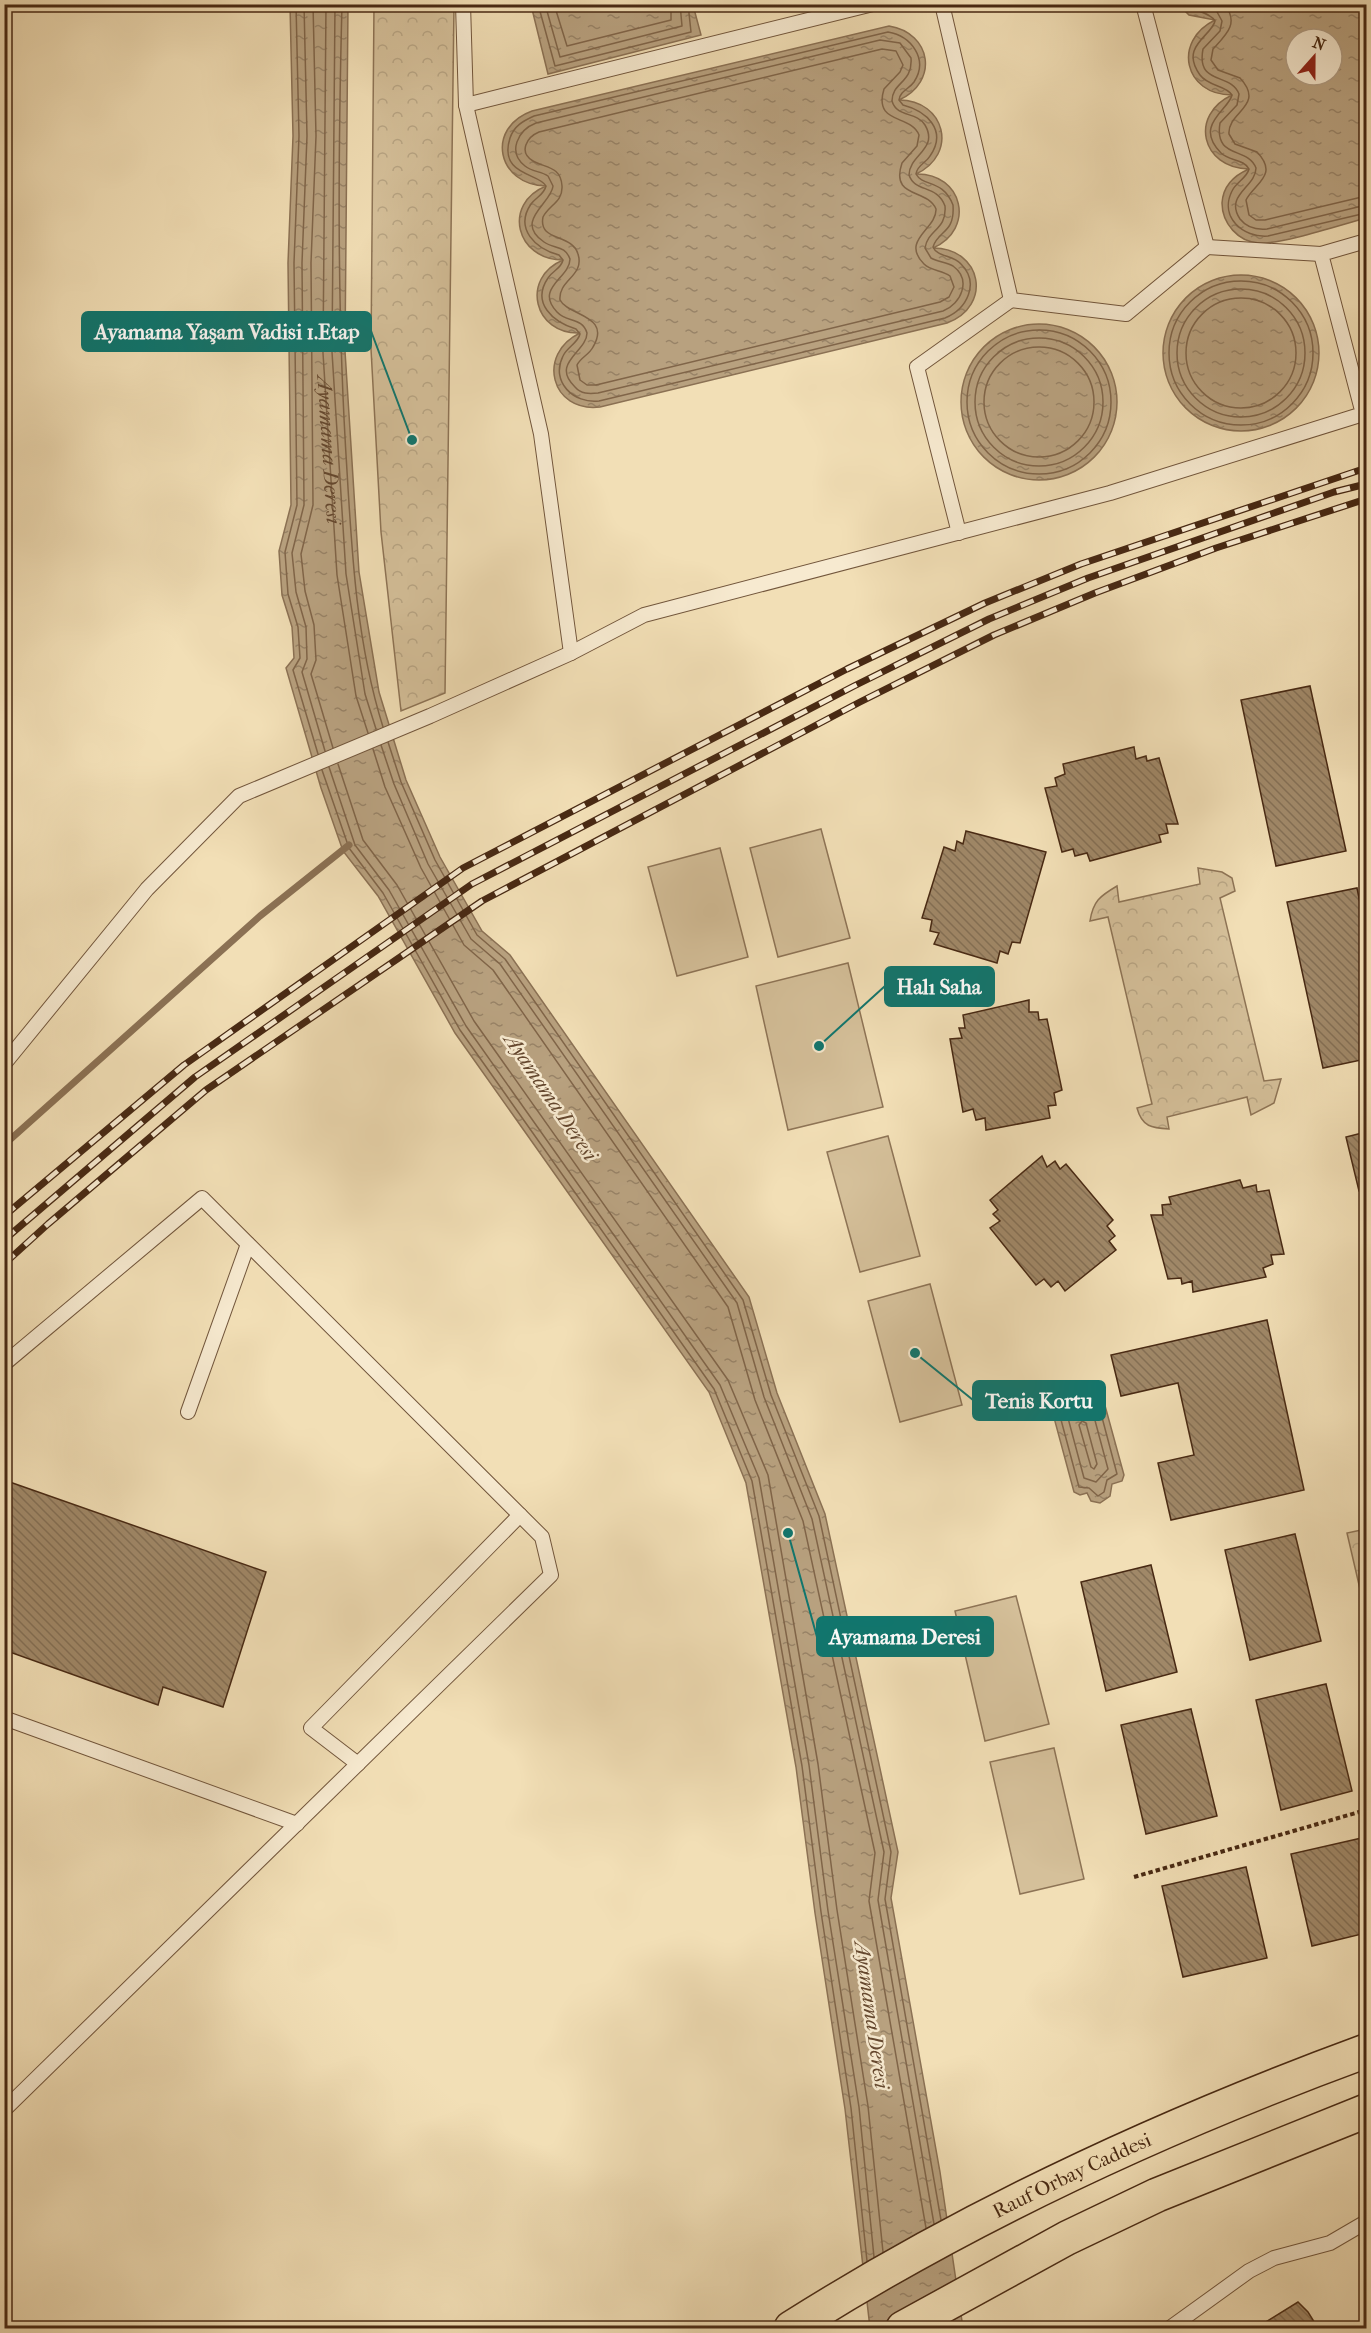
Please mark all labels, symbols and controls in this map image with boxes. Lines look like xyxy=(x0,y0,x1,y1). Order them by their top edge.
north arrow xyxy=(1284,27,1344,87)
text: N xyxy=(1310,32,1329,55)
callout: Ayamama Yaşam Vadisi 1.Etap xyxy=(82,312,371,351)
text: Ayamama Yaşam Vadisi 1.Etap xyxy=(92,320,360,345)
water label: Ayamama Deresi xyxy=(312,372,346,527)
callout: Halı Saha xyxy=(885,967,994,1006)
text: Halı Saha xyxy=(897,975,983,999)
water label: Ayamama Deresi xyxy=(498,1026,604,1167)
callout: Tenis Kortu xyxy=(973,1381,1105,1420)
text: Tenis Kortu xyxy=(984,1389,1093,1413)
callout: Ayamama Deresi xyxy=(817,1617,993,1656)
text: Ayamama Deresi xyxy=(827,1625,982,1649)
water label: Ayamama Deresi xyxy=(849,1937,894,2092)
street label: Rauf Orbay Caddesi xyxy=(989,2128,1155,2223)

